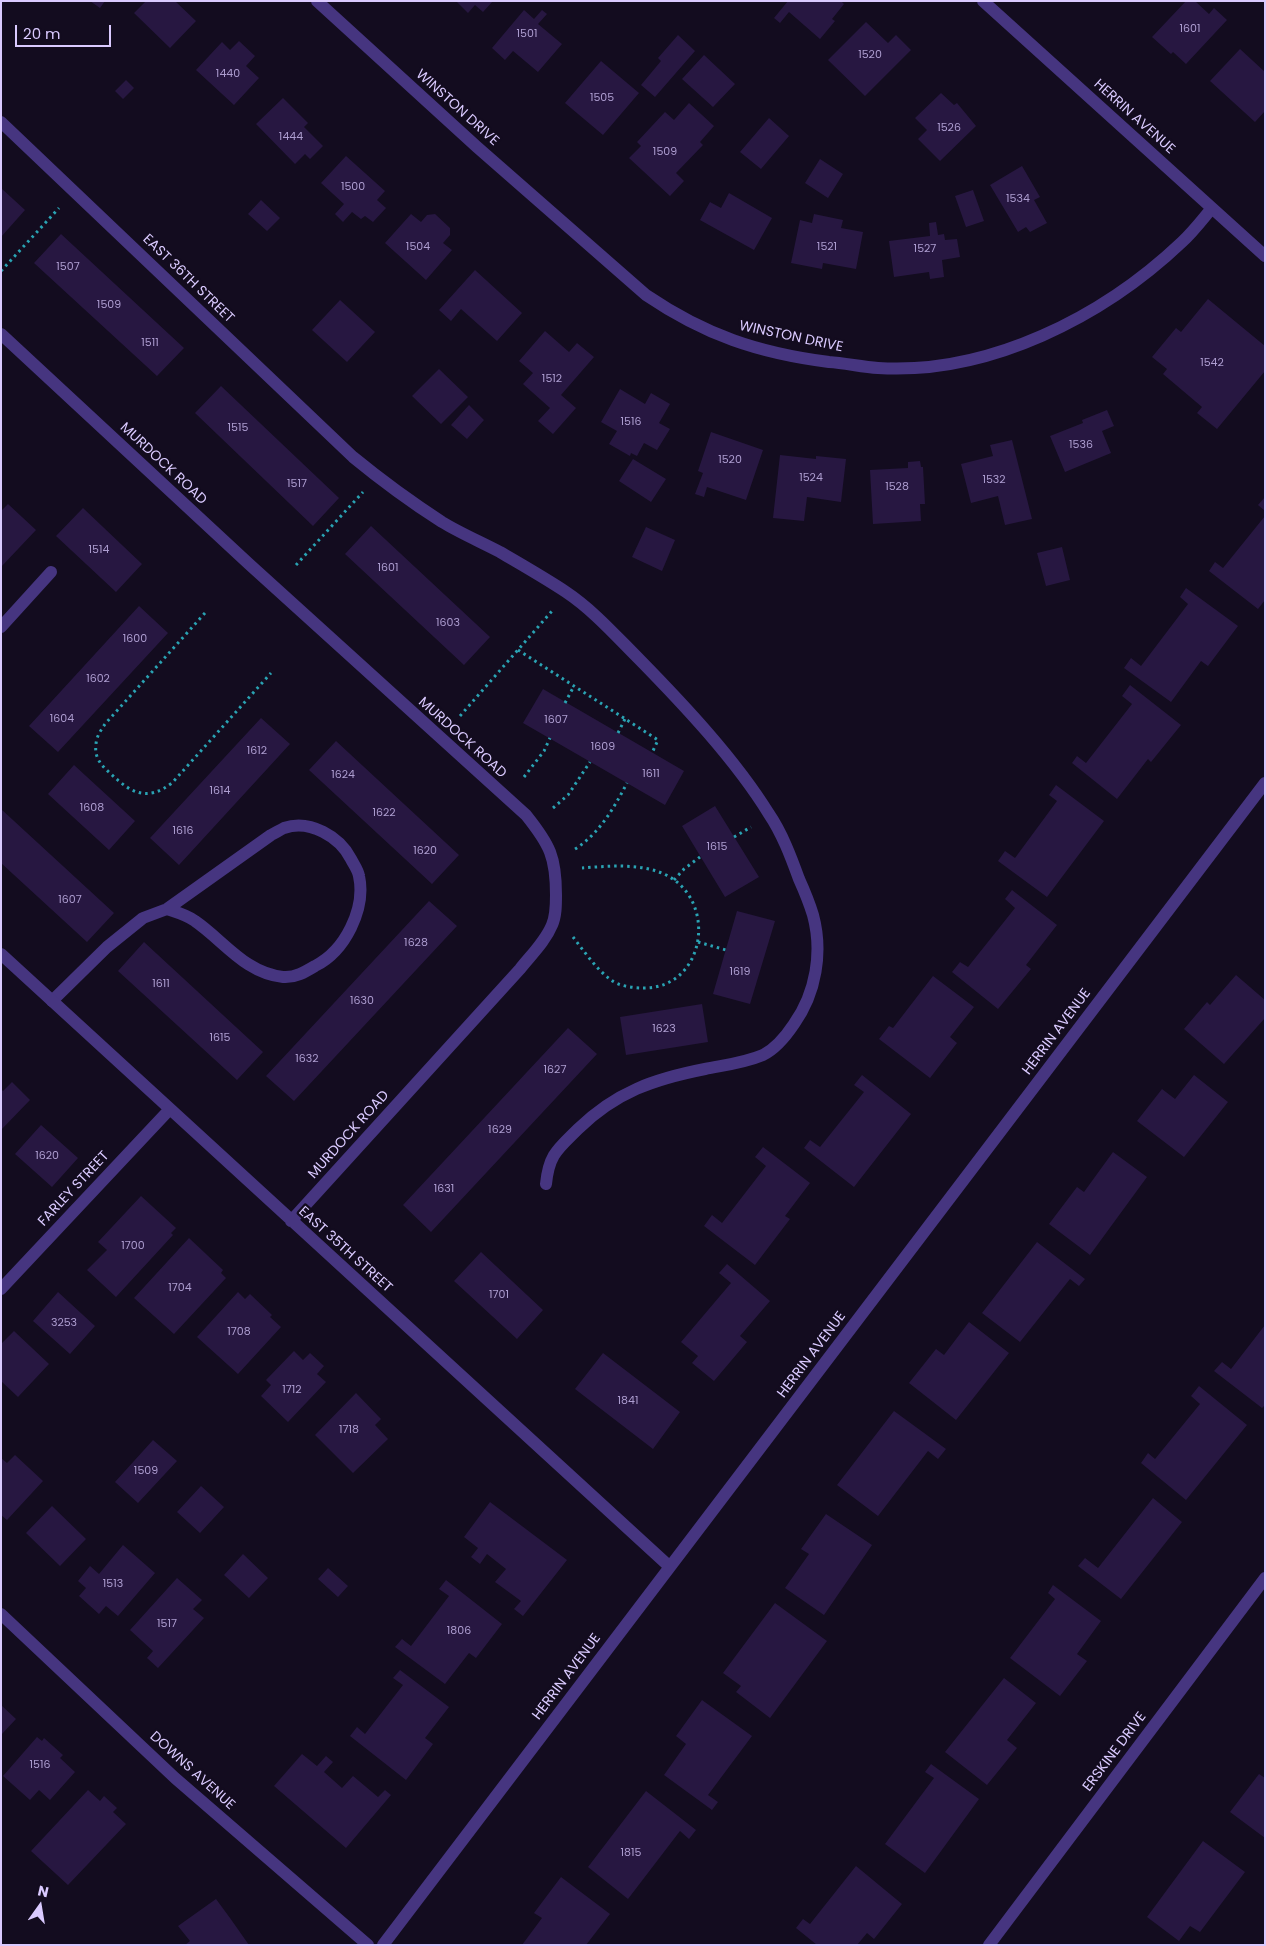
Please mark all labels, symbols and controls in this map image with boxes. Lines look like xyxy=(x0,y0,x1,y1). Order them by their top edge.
scale bar xyxy=(18,15,114,47)
house number: 1601 xyxy=(1180,22,1200,36)
text: 20 m xyxy=(23,23,61,44)
house number: 1501 xyxy=(517,27,537,41)
house number: 1520 xyxy=(858,48,882,62)
street label: WINSTON DRIVE xyxy=(412,66,502,150)
house number: 1440 xyxy=(216,67,240,81)
street label: HERRIN AVENUE xyxy=(1090,76,1178,158)
house number: 1505 xyxy=(590,91,614,105)
house number: 1526 xyxy=(937,121,961,135)
house number: 1444 xyxy=(279,130,303,144)
house number: 1509 xyxy=(653,145,677,159)
house number: 1500 xyxy=(341,180,365,194)
house number: 1534 xyxy=(1006,192,1030,206)
street label: EAST 36TH STREET xyxy=(139,231,237,327)
house number: 1504 xyxy=(406,240,430,254)
house number: 1521 xyxy=(817,240,837,254)
house number: 1527 xyxy=(914,242,936,256)
house number: 1507 xyxy=(56,260,80,274)
house number: 1509 xyxy=(97,298,121,312)
street label: WINSTON DRIVE xyxy=(737,318,845,356)
house number: 1511 xyxy=(141,336,159,350)
house number: 1542 xyxy=(1200,356,1224,370)
house number: 1512 xyxy=(542,372,562,386)
house number: 1516 xyxy=(621,415,641,429)
street label: MURDOCK ROAD xyxy=(116,419,210,509)
house number: 1515 xyxy=(228,421,248,435)
house number: 1536 xyxy=(1069,438,1093,452)
house number: 1520 xyxy=(718,453,742,467)
house number: 1524 xyxy=(799,471,823,485)
house number: 1532 xyxy=(982,473,1006,487)
house number: 1517 xyxy=(287,477,307,491)
house number: 1528 xyxy=(885,480,909,494)
house number: 1514 xyxy=(89,543,109,557)
house number: 1601 xyxy=(378,561,398,575)
house number: 1603 xyxy=(436,616,460,630)
house number: 1600 xyxy=(123,632,147,646)
house number: 1602 xyxy=(86,672,110,686)
street label: MURDOCK ROAD xyxy=(415,694,509,782)
house number: 1604 xyxy=(50,712,74,726)
house number: 1607 xyxy=(544,713,568,727)
house number: 1609 xyxy=(591,740,615,754)
house number: 1612 xyxy=(247,744,267,758)
house number: 1611 xyxy=(642,767,660,781)
house number: 1624 xyxy=(331,768,355,782)
house number: 1614 xyxy=(210,784,230,798)
house number: 1608 xyxy=(80,801,104,815)
house number: 1622 xyxy=(372,806,396,820)
house number: 1616 xyxy=(172,824,194,838)
house number: 1615 xyxy=(707,840,727,854)
house number: 1620 xyxy=(413,844,437,858)
house number: 1607 xyxy=(58,893,82,907)
house number: 1628 xyxy=(404,936,428,950)
house number: 1619 xyxy=(730,965,750,979)
house number: 1611 xyxy=(152,977,170,991)
street label: HERRIN AVENUE xyxy=(1019,986,1095,1078)
house number: 1630 xyxy=(350,994,374,1008)
house number: 1623 xyxy=(652,1022,676,1036)
house number: 1615 xyxy=(210,1031,230,1045)
house number: 1632 xyxy=(295,1052,319,1066)
house number: 1627 xyxy=(544,1063,566,1077)
street label: MURDOCK ROAD xyxy=(305,1088,393,1182)
house number: 1629 xyxy=(488,1123,512,1137)
street label: FARLEY STREET xyxy=(35,1148,113,1230)
house number: 1620 xyxy=(35,1149,59,1163)
house number: 1631 xyxy=(434,1182,454,1196)
street label: EAST 35TH STREET xyxy=(295,1203,395,1297)
house number: 1700 xyxy=(121,1239,145,1253)
house number: 1704 xyxy=(168,1281,192,1295)
house number: 1701 xyxy=(489,1288,509,1302)
street label: HERRIN AVENUE xyxy=(774,1309,850,1401)
house number: 3253 xyxy=(51,1316,77,1330)
house number: 1708 xyxy=(227,1325,251,1339)
house number: 1712 xyxy=(282,1383,302,1397)
house number: 1841 xyxy=(618,1394,638,1408)
house number: 1718 xyxy=(339,1423,359,1437)
house number: 1509 xyxy=(134,1464,158,1478)
house number: 1513 xyxy=(103,1577,123,1591)
house number: 1517 xyxy=(157,1617,177,1631)
house number: 1806 xyxy=(447,1624,471,1638)
street label: HERRIN AVENUE xyxy=(529,1631,605,1723)
street label: ERSKINE DRIVE xyxy=(1080,1709,1150,1795)
street label: DOWNS AVENUE xyxy=(146,1728,238,1814)
house number: 1516 xyxy=(30,1758,50,1772)
house number: 1815 xyxy=(621,1846,641,1860)
text: N xyxy=(36,1880,51,1902)
north arrow xyxy=(15,1881,65,1931)

